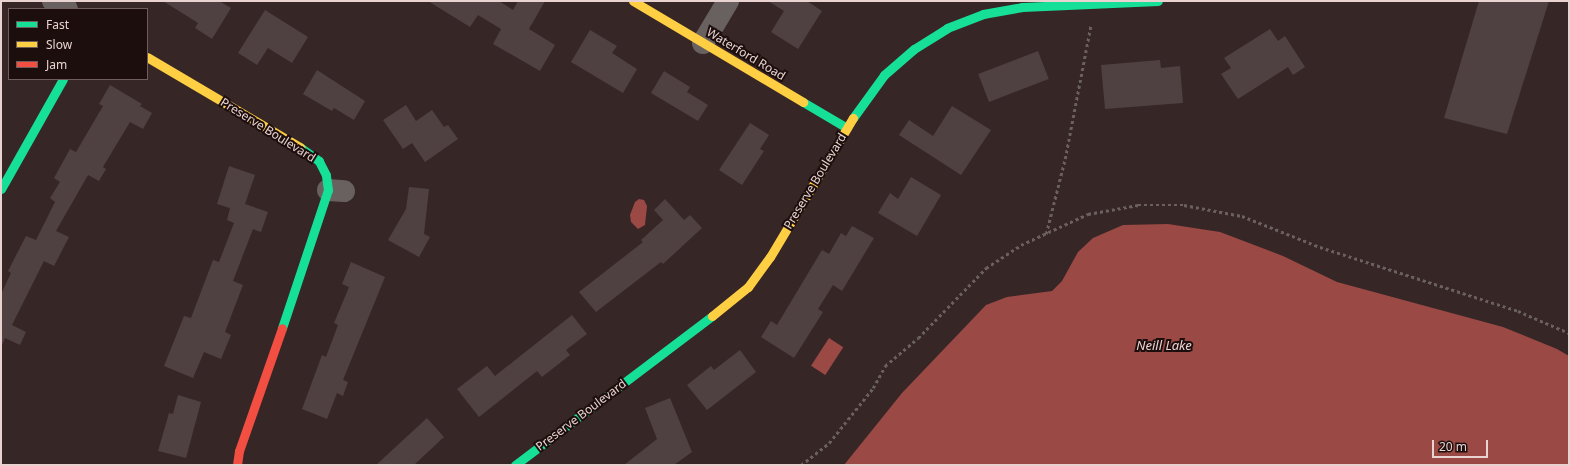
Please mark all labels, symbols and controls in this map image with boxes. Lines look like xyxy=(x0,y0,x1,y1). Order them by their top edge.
legend xyxy=(8,8,148,80)
text: Fast xyxy=(46,16,69,33)
street label: Waterford Road xyxy=(704,25,788,83)
text: Slow xyxy=(46,36,72,53)
text: Jam xyxy=(46,56,67,73)
street label: Preserve Boulevard xyxy=(218,95,318,165)
street label: Preserve Boulevard xyxy=(781,130,849,232)
water label: Neill Lake xyxy=(1136,337,1192,353)
street label: Preserve Boulevard xyxy=(533,376,629,454)
scale bar xyxy=(1434,432,1490,458)
text: 20 m xyxy=(1439,438,1467,455)

